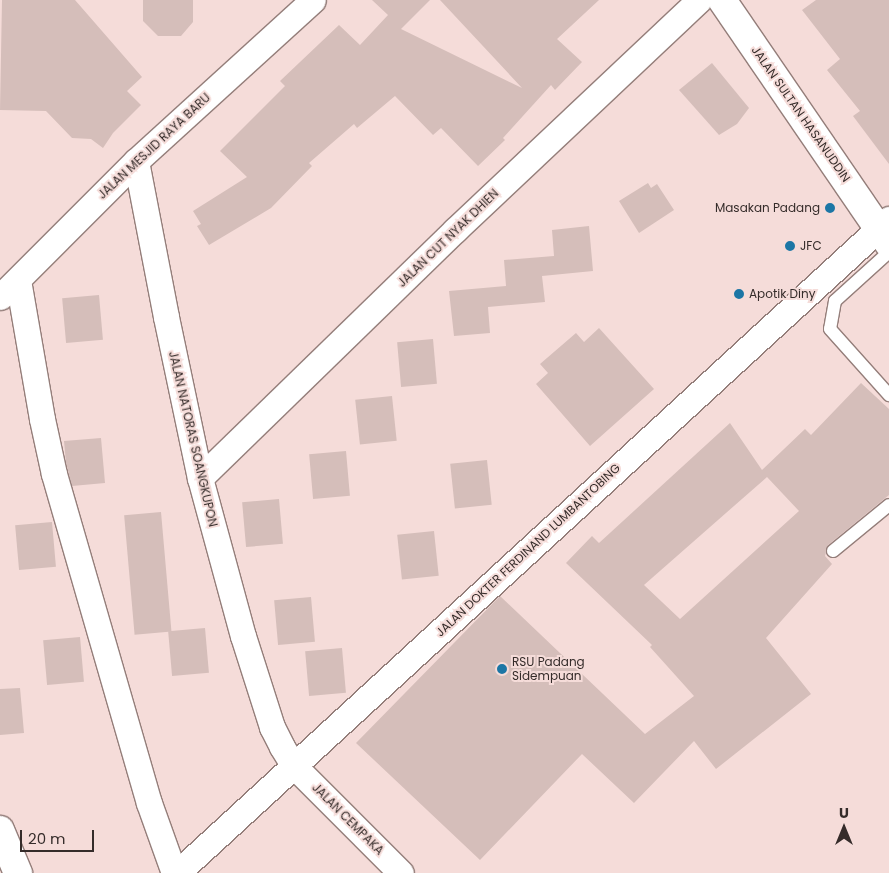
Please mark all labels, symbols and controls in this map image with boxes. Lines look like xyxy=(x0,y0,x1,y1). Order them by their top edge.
street label: JALAN SULTAN HASANUDDIN xyxy=(749,43,853,185)
street label: JALAN MESJID RAYA BARU xyxy=(95,90,213,202)
street label: JALAN CUT NYAK DHIEN xyxy=(395,186,501,290)
place label: Masakan Padang xyxy=(715,201,820,215)
marker: Masakan Padang xyxy=(824,202,836,214)
place label: JFC xyxy=(800,239,822,253)
marker: JFC xyxy=(784,240,796,252)
place label: Apotik Diny xyxy=(749,287,815,301)
marker: Apotik Diny xyxy=(733,288,745,300)
street label: JALAN NATORAS SOANGKUPON xyxy=(166,350,220,528)
street label: JALAN DOKTER FERDINAND LUMBANTOBING xyxy=(433,461,623,639)
place label: RSU Padang Sidempuan xyxy=(512,655,585,683)
marker: RSU Padang Sidempuan xyxy=(496,663,508,675)
street label: JALAN CEMPAKA xyxy=(309,780,387,858)
north arrow xyxy=(819,803,869,853)
text: U xyxy=(839,803,849,823)
scale bar xyxy=(22,820,96,852)
text: 20 m xyxy=(28,828,66,849)

